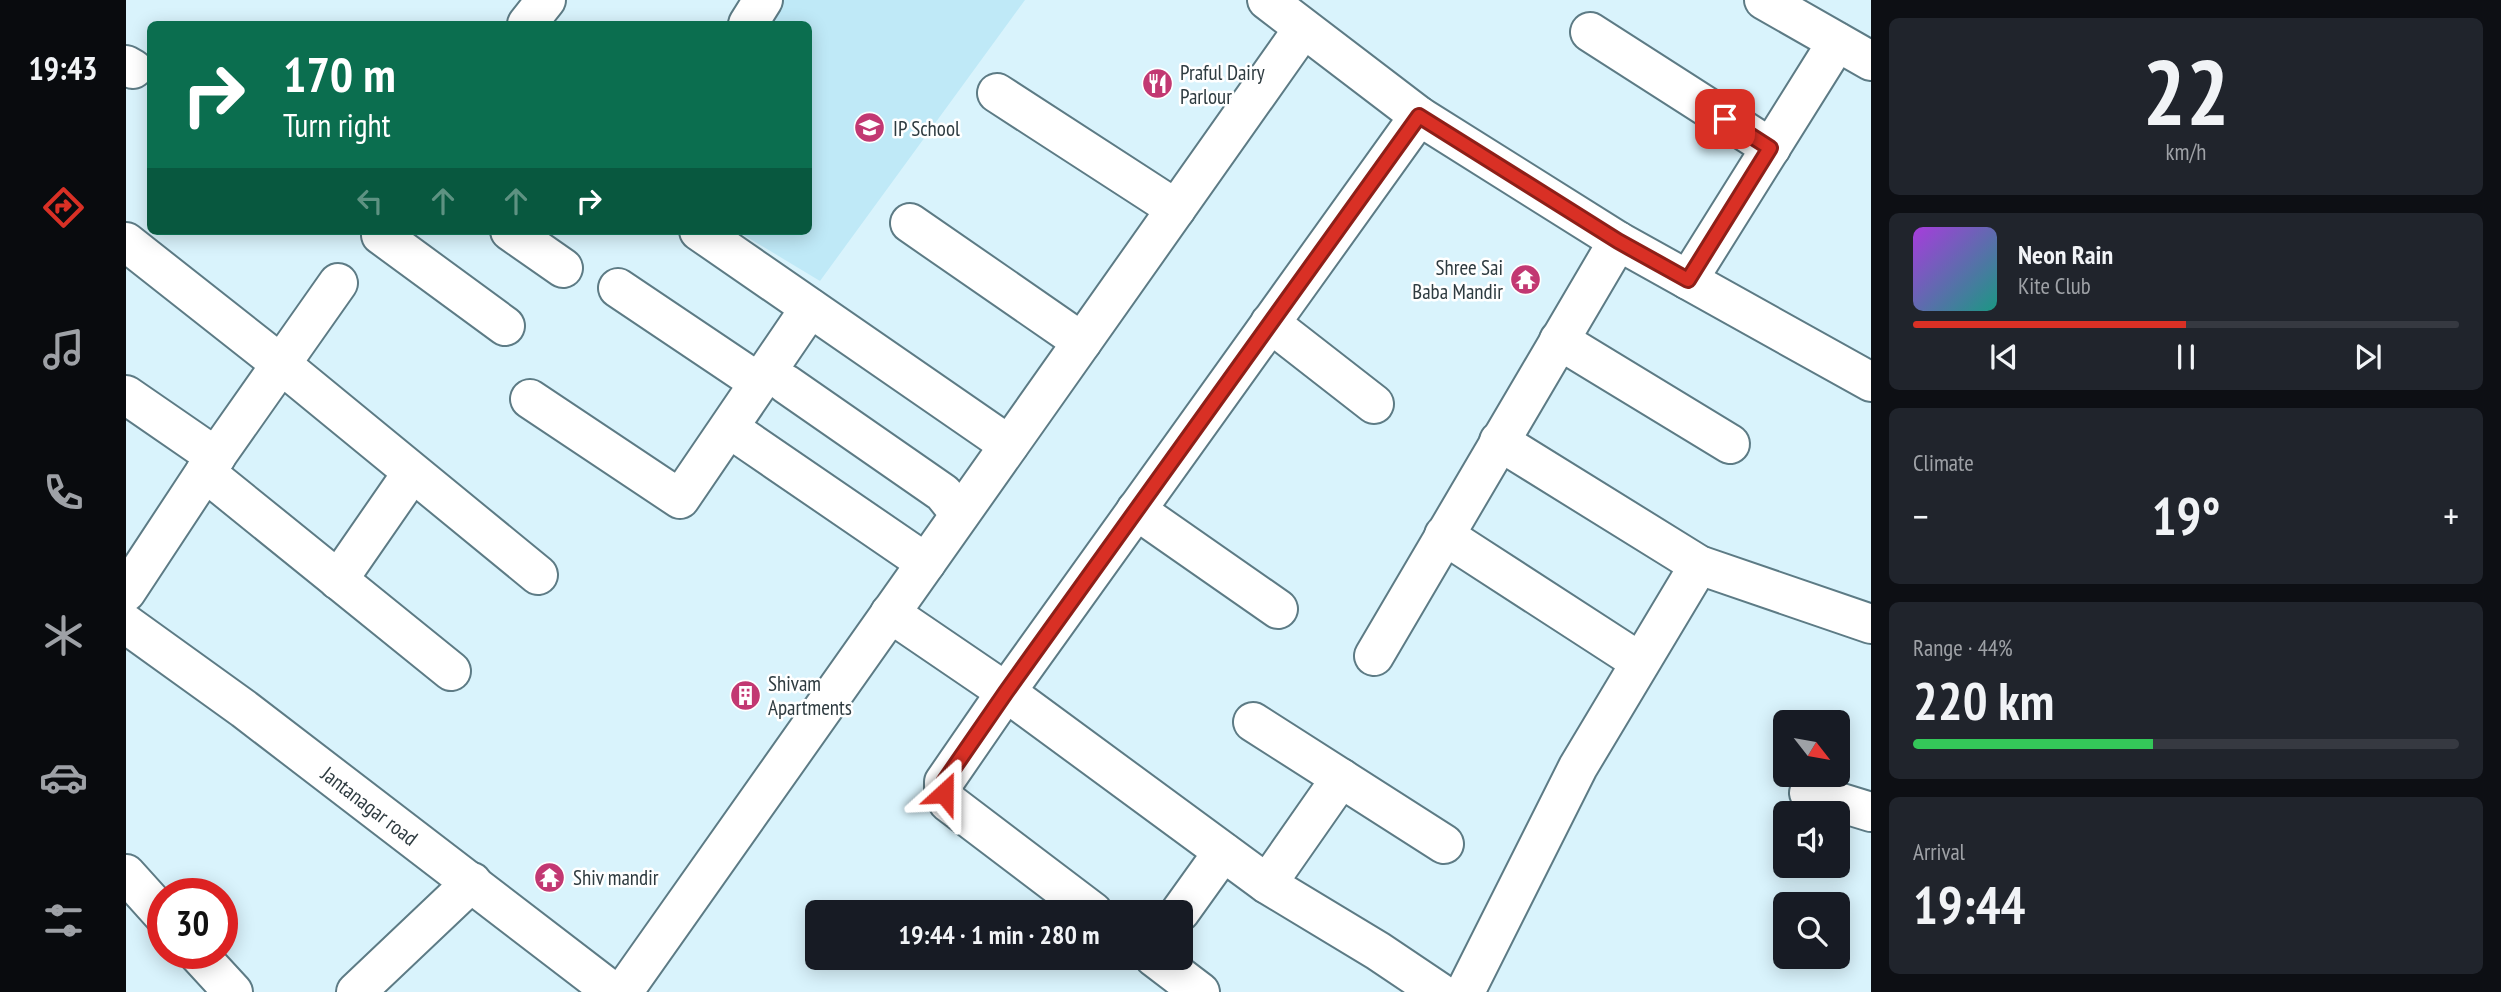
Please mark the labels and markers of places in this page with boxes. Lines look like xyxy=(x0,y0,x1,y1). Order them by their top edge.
place label: Praful Dairy Parlour xyxy=(1180,59,1265,110)
restaurant icon: Praful Dairy Parlour xyxy=(1140,67,1174,101)
pin xyxy=(1695,89,1755,149)
school or university icon: IP School xyxy=(853,111,887,145)
place label: IP School xyxy=(893,115,960,142)
place label: Shree Sai Baba Mandir xyxy=(1412,254,1503,305)
temple icon: Shree Sai Baba Mandir xyxy=(1509,262,1543,296)
place label: Shivam Apartments xyxy=(768,670,852,721)
building icon: Shivam Apartments xyxy=(728,678,762,712)
temple icon: Shiv mandir xyxy=(533,860,567,894)
place label: Shiv mandir xyxy=(573,864,659,891)

